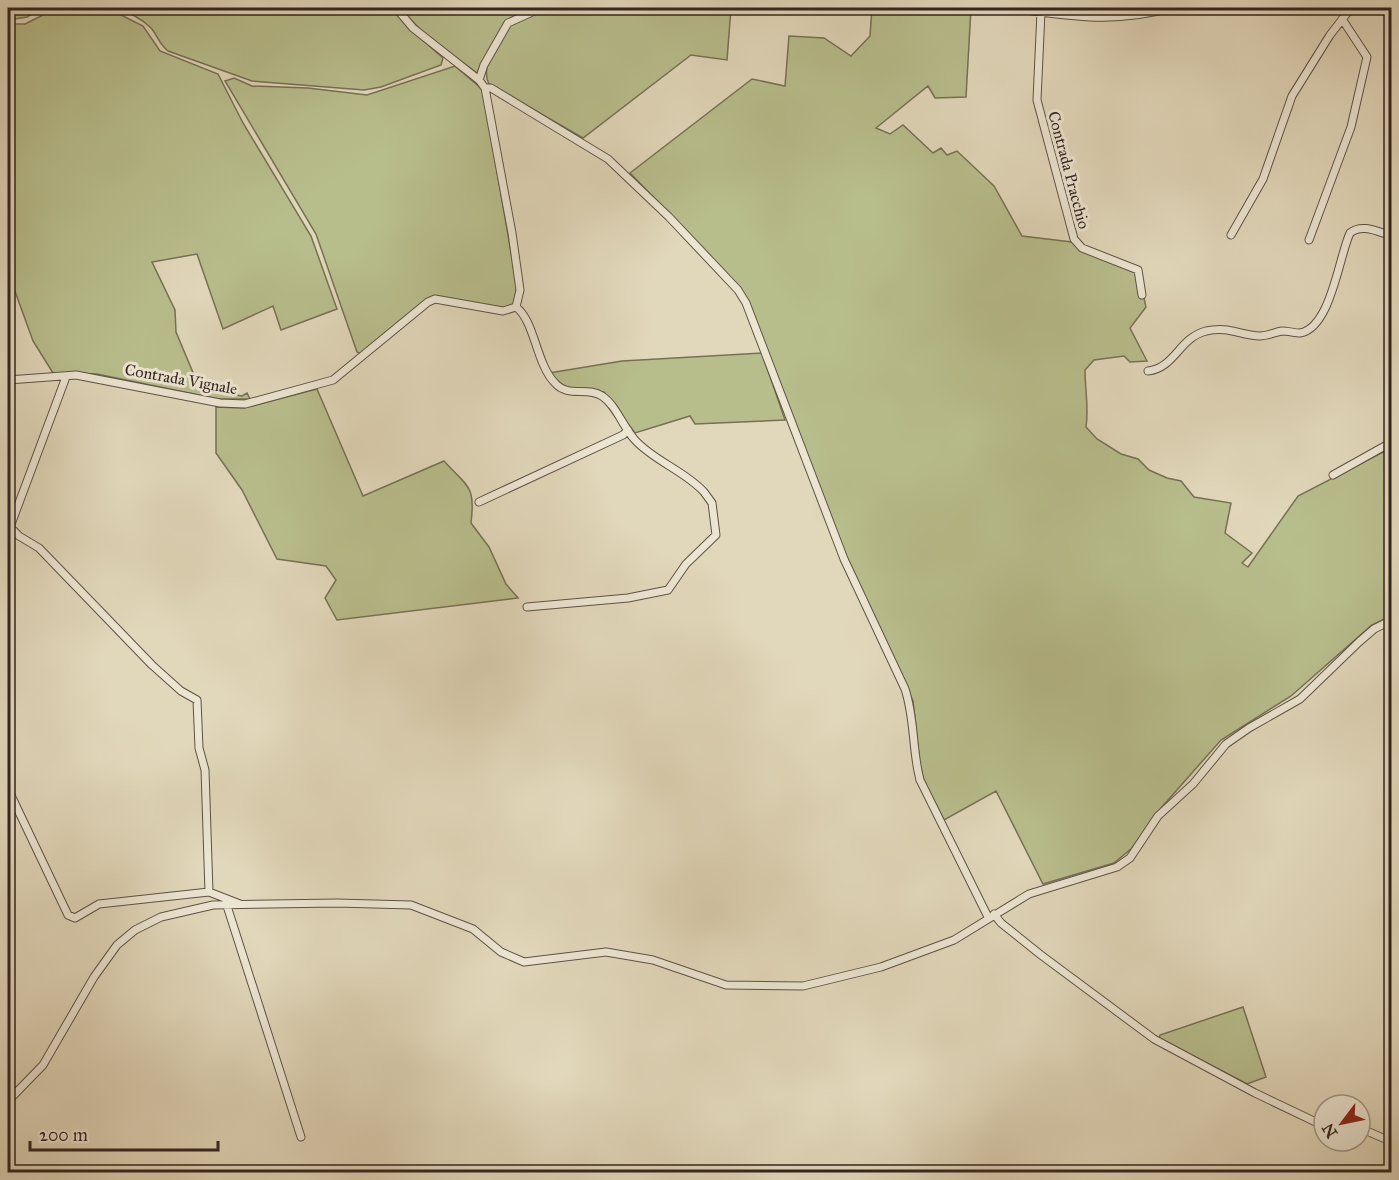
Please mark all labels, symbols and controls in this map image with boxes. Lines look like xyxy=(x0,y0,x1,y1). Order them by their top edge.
street label: Contrada Pracchio xyxy=(1044,109,1094,231)
street label: Contrada Vignale xyxy=(123,360,239,399)
north arrow xyxy=(1312,1093,1372,1153)
scale bar xyxy=(30,1114,218,1152)
text: N xyxy=(1318,1120,1341,1141)
text: 200 m xyxy=(39,1124,88,1146)

